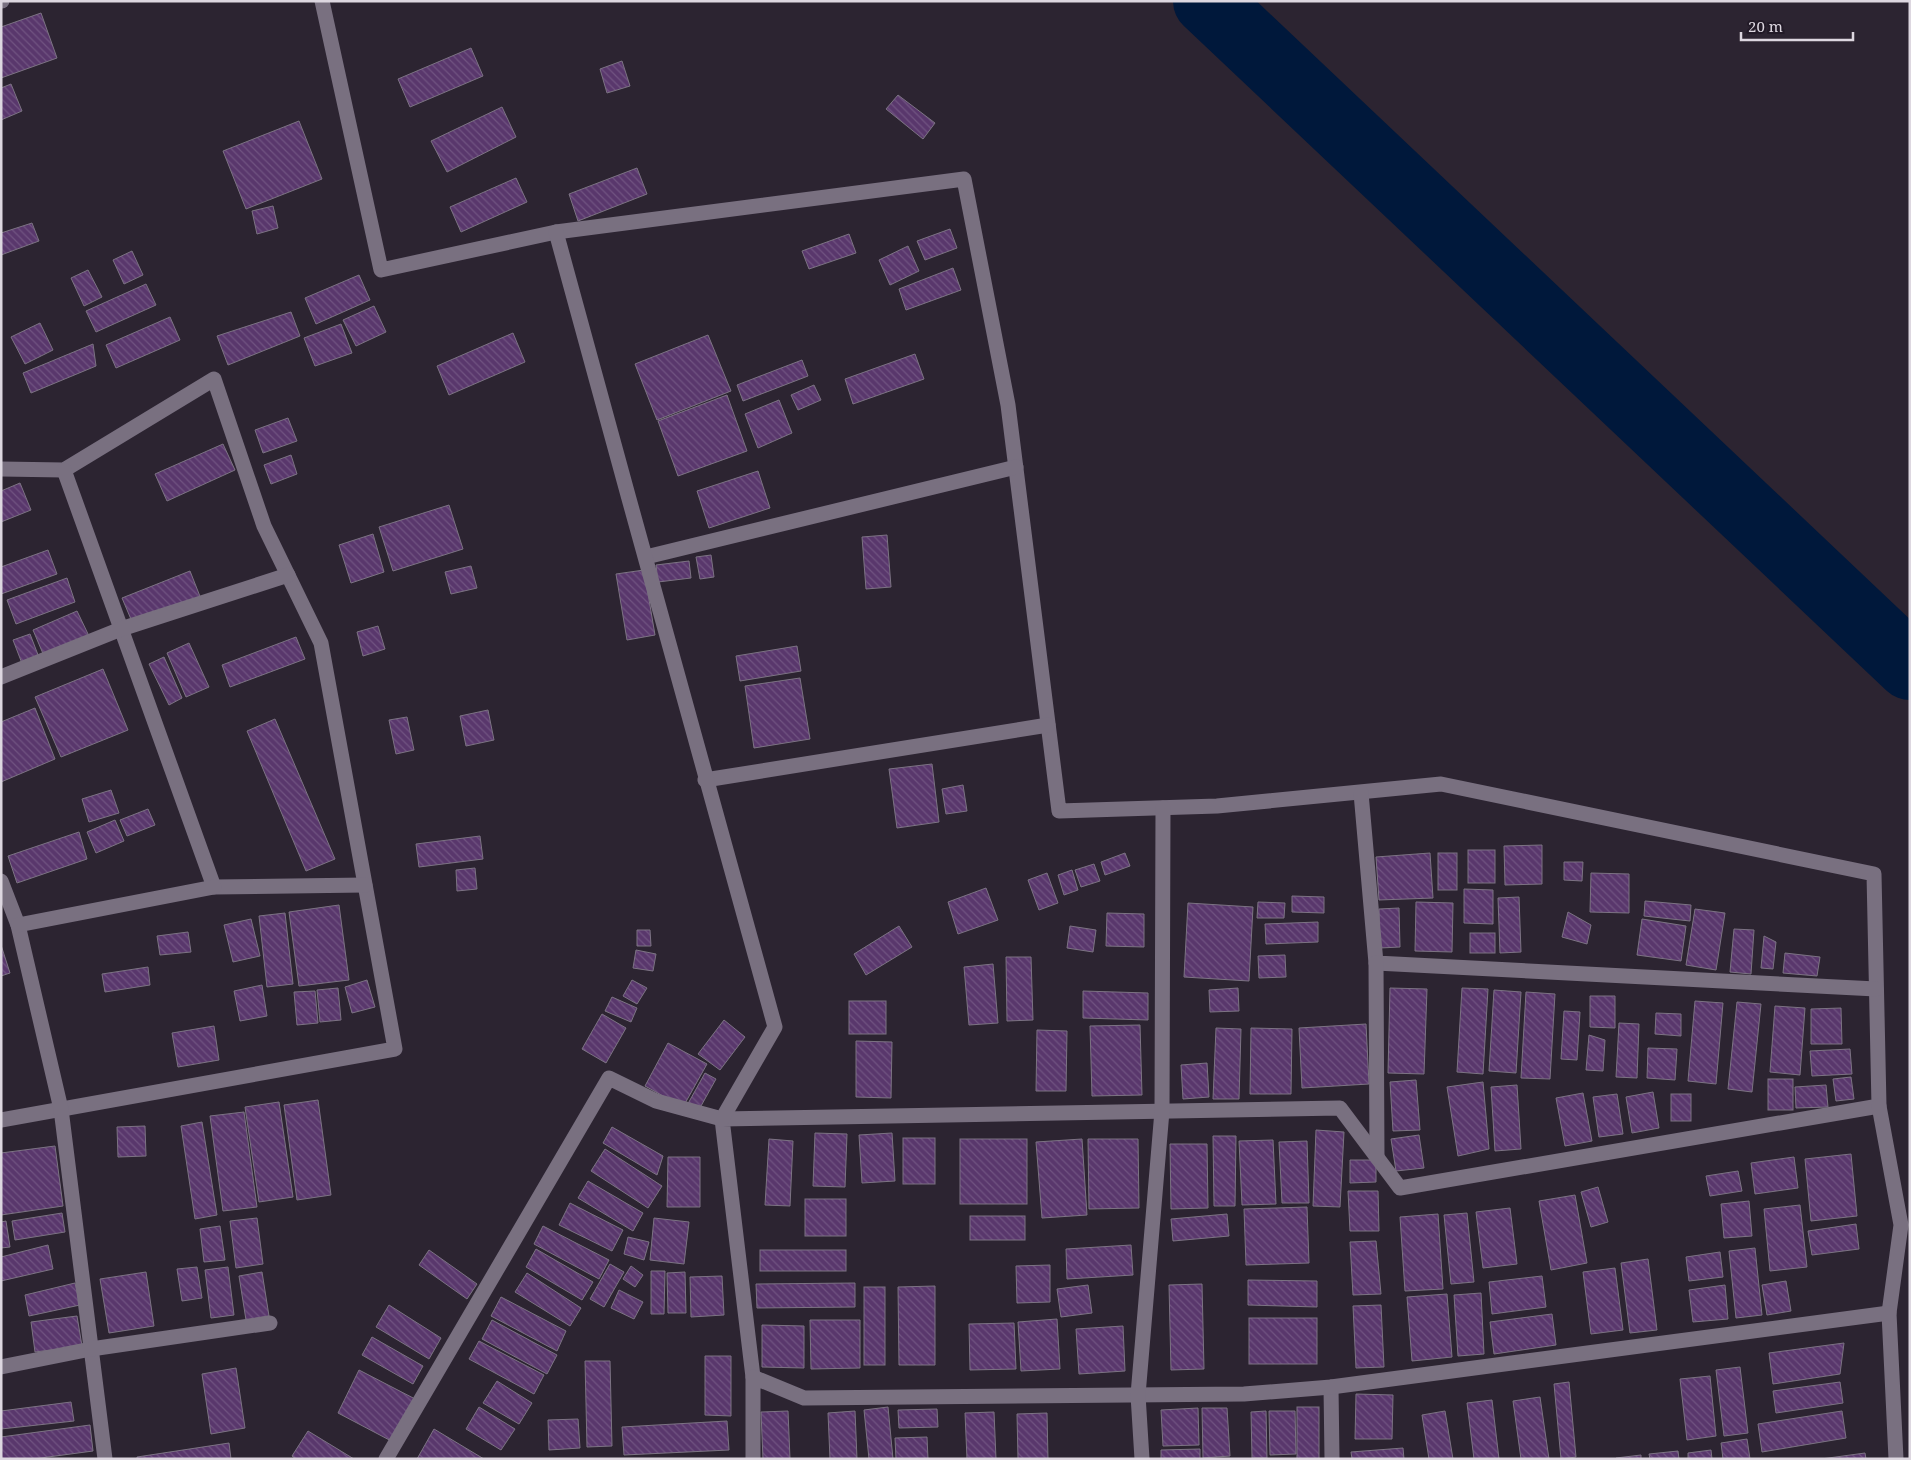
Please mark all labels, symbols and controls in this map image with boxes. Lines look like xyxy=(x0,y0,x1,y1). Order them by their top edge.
scale bar xyxy=(1741,10,1854,42)
text: 20 m xyxy=(1748,16,1783,36)

